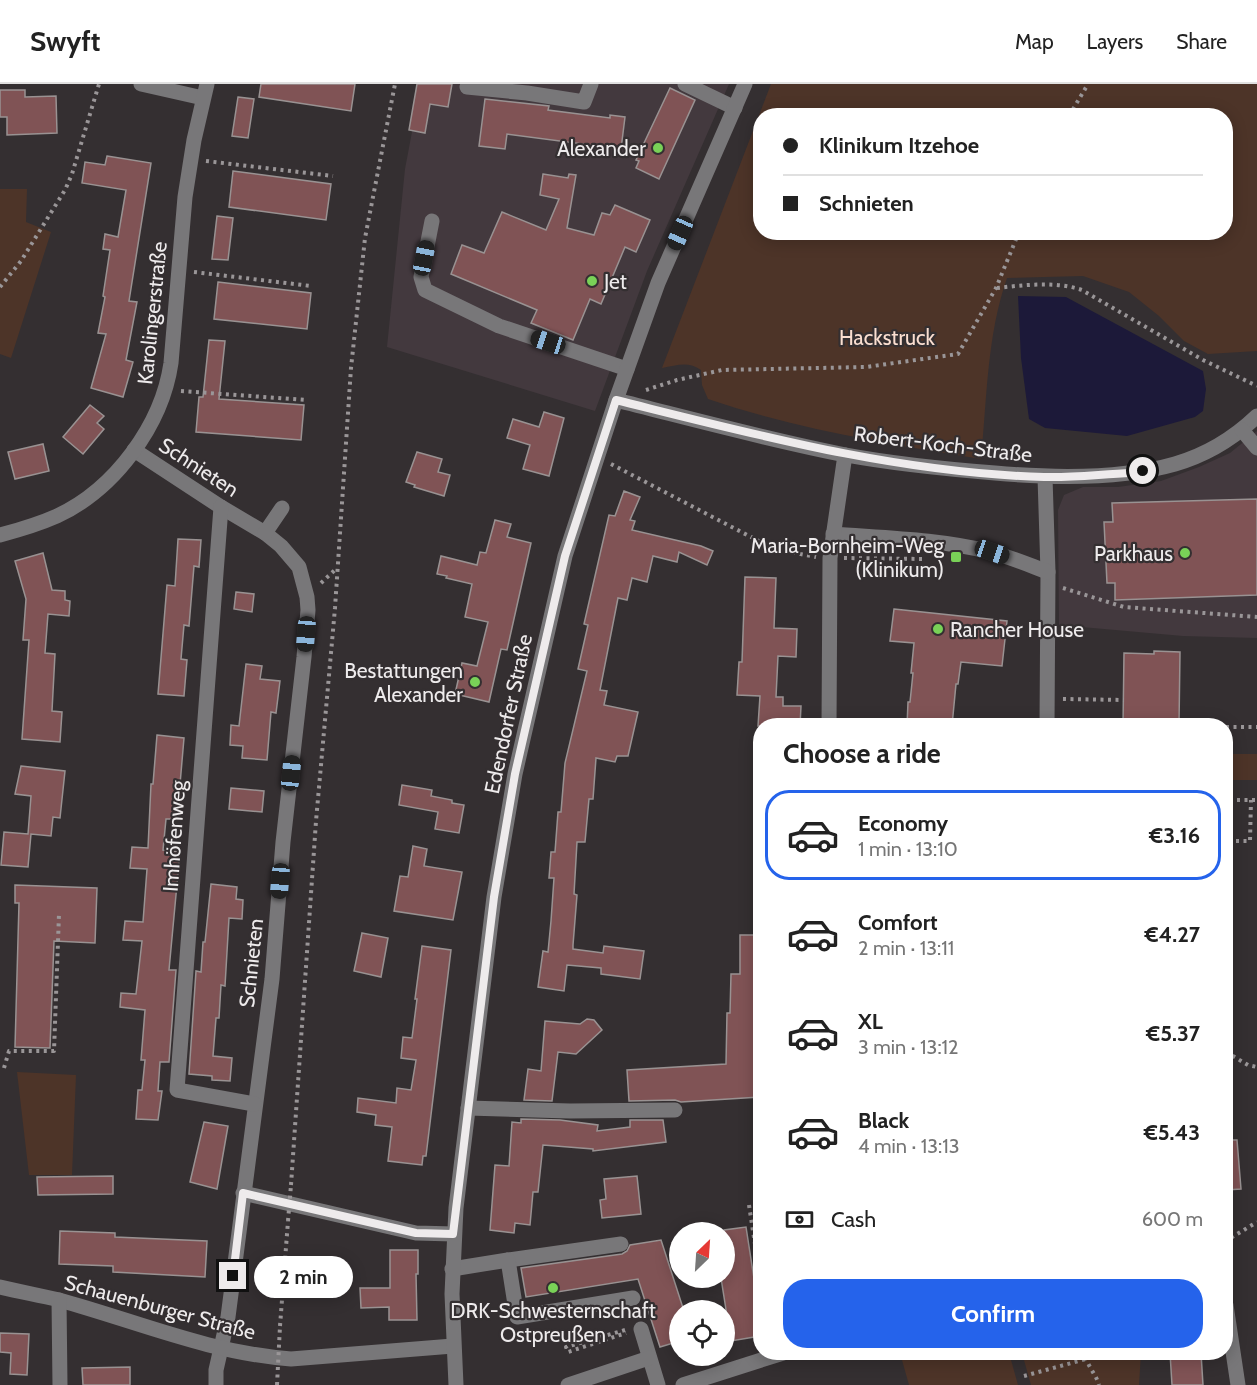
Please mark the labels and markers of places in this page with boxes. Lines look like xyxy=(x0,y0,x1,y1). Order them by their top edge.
place label: Alexander xyxy=(557,136,646,161)
marker: Alexander xyxy=(651,141,665,155)
place label: Jet xyxy=(603,269,627,294)
marker: Jet xyxy=(585,274,599,288)
place label: Maria-Bornheim-Weg (Klinikum) xyxy=(750,533,945,582)
place label: Parkhaus xyxy=(1094,541,1173,566)
marker: Parkhaus xyxy=(1178,546,1192,560)
marker: Maria-Bornheim-Weg (Klinikum) xyxy=(949,550,963,564)
place label: Rancher House xyxy=(950,617,1084,642)
marker: Rancher House xyxy=(931,622,945,636)
place label: Bestattungen Alexander xyxy=(344,658,463,707)
marker: Bestattungen Alexander xyxy=(468,675,482,689)
marker: DRK-Schwesternschaft Ostpreußen xyxy=(546,1281,560,1295)
place label: DRK-Schwesternschaft Ostpreußen xyxy=(450,1298,656,1347)

